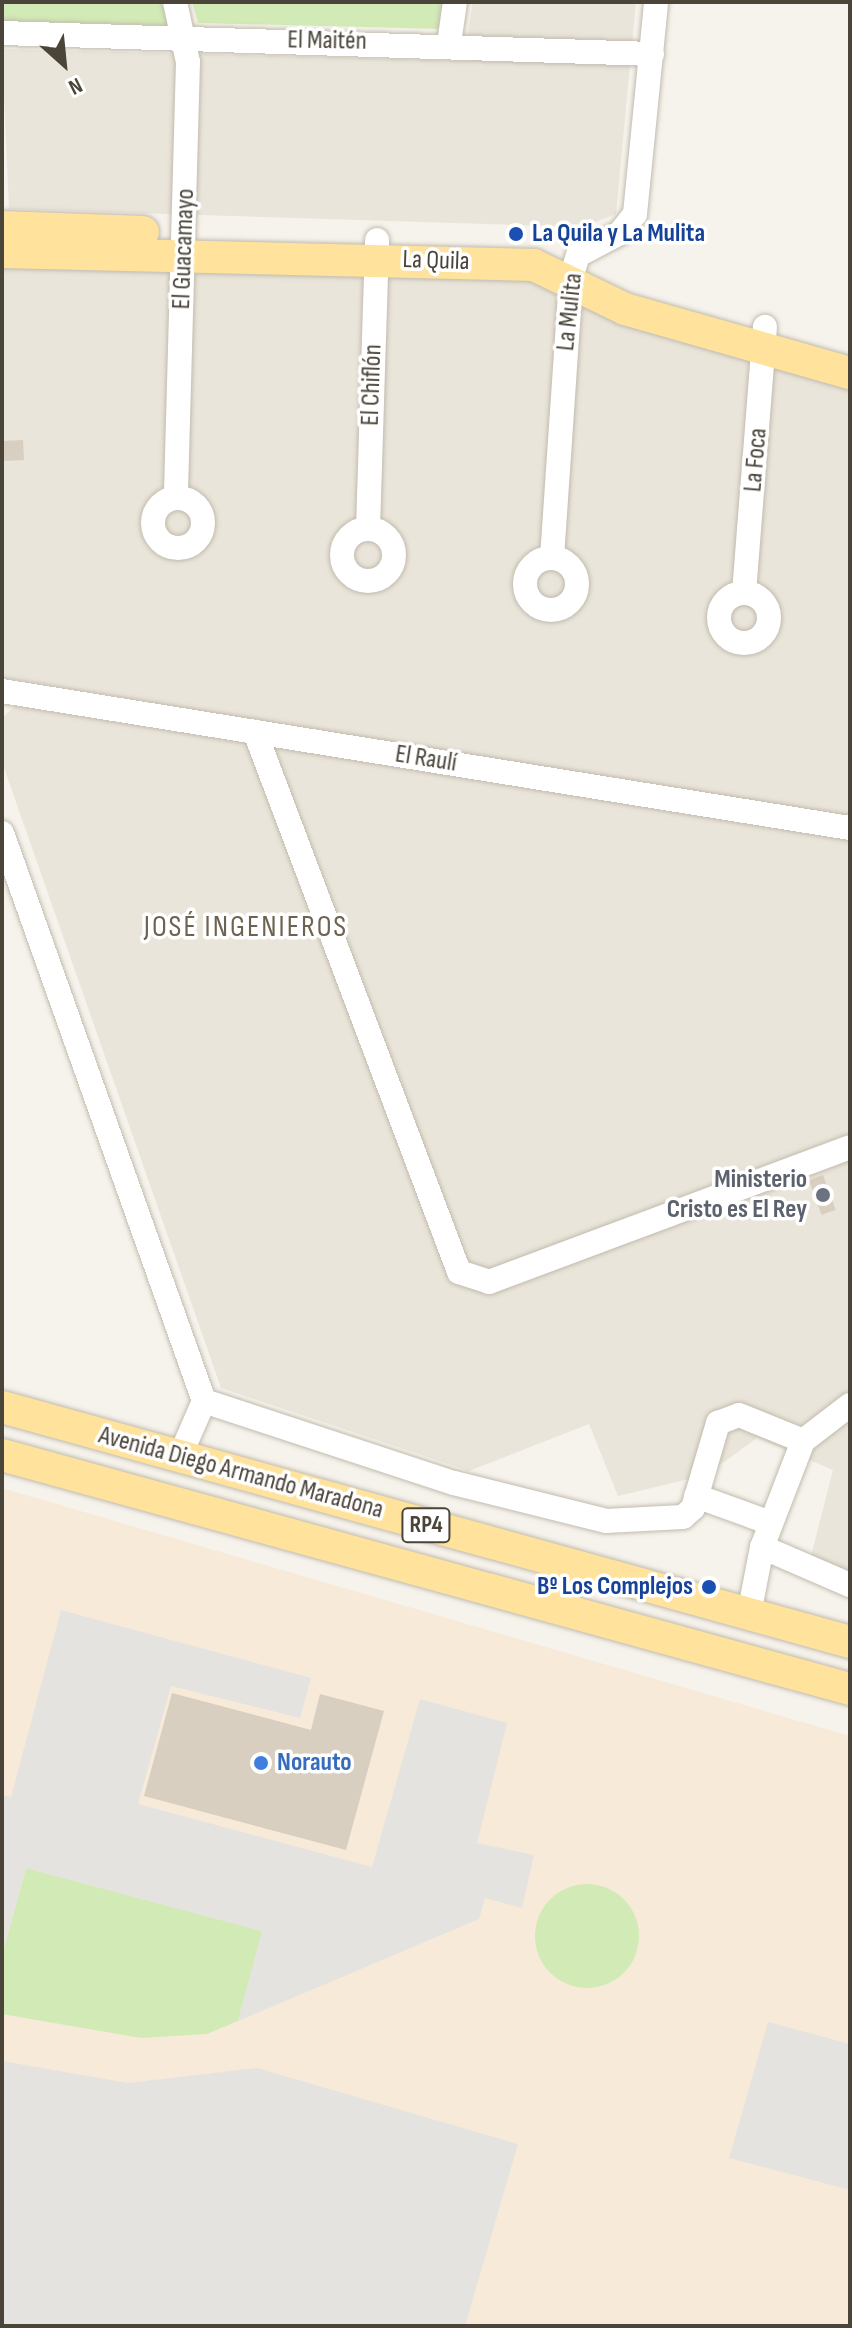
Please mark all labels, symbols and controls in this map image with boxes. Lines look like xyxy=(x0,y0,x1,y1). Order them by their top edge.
north arrow xyxy=(24,24,104,104)
street label: El Maitén xyxy=(287,25,367,57)
text: N xyxy=(64,71,86,101)
street label: El Guacamayo xyxy=(166,188,202,310)
place label: La Quila y La Mulita xyxy=(532,218,705,250)
marker: La Quila y La Mulita xyxy=(507,225,525,243)
street label: La Quila xyxy=(402,244,470,278)
street label: La Mulita xyxy=(550,272,590,352)
street label: El Chiflón xyxy=(355,344,389,426)
street label: La Foca xyxy=(738,427,774,493)
street label: El Raulí xyxy=(393,739,459,779)
district label: JOSÉ INGENIEROS xyxy=(144,909,348,945)
place label: Ministerio Cristo es El Rey xyxy=(667,1164,807,1226)
marker: Ministerio Cristo es El Rey xyxy=(814,1186,832,1204)
street label: Avenida Diego Armando Maradona xyxy=(95,1420,387,1526)
road number: RP4 xyxy=(400,1505,452,1545)
place label: Bº Los Complejos xyxy=(537,1571,693,1603)
marker: Bº Los Complejos xyxy=(700,1578,718,1596)
place label: Norauto xyxy=(277,1747,352,1779)
marker: Norauto xyxy=(252,1754,270,1772)

